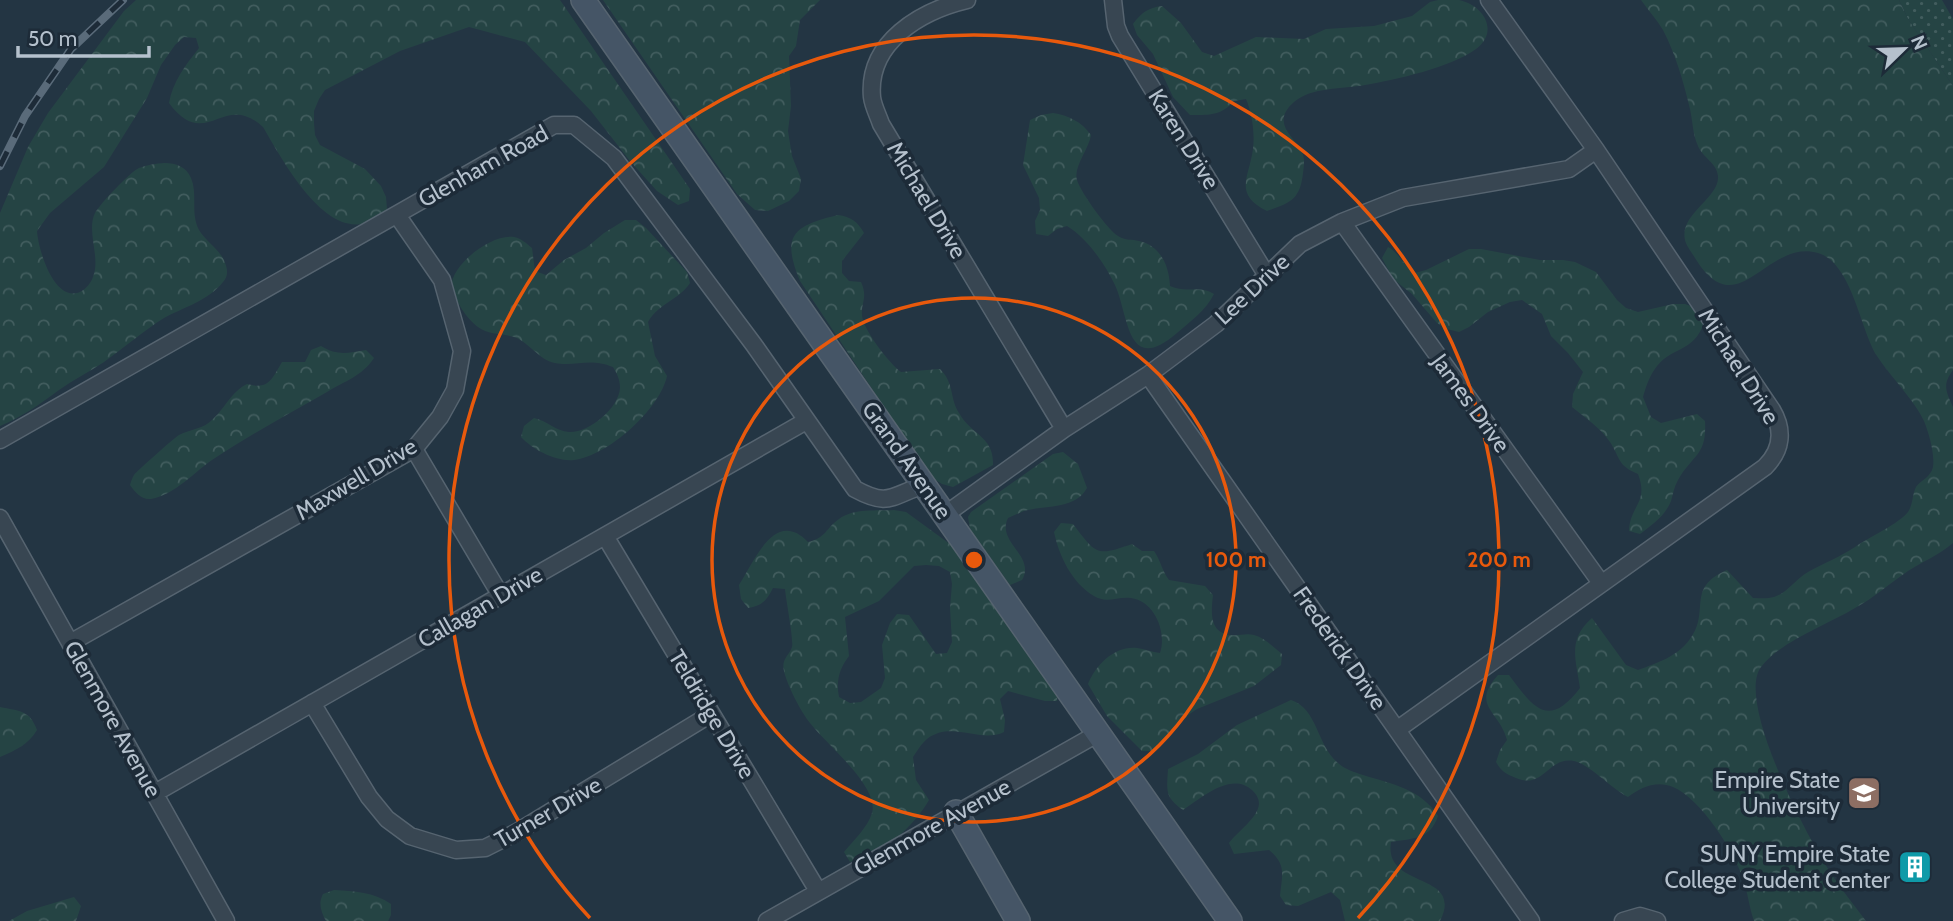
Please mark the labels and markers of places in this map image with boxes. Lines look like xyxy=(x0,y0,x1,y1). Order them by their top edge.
centre of rings xyxy=(962,548,986,572)
place label: Empire State University xyxy=(1715,766,1840,820)
school or university icon: Empire State University xyxy=(1845,774,1883,812)
place label: SUNY Empire State College Student Center xyxy=(1665,840,1891,894)
building icon: SUNY Empire State College Student Center xyxy=(1896,848,1934,886)

